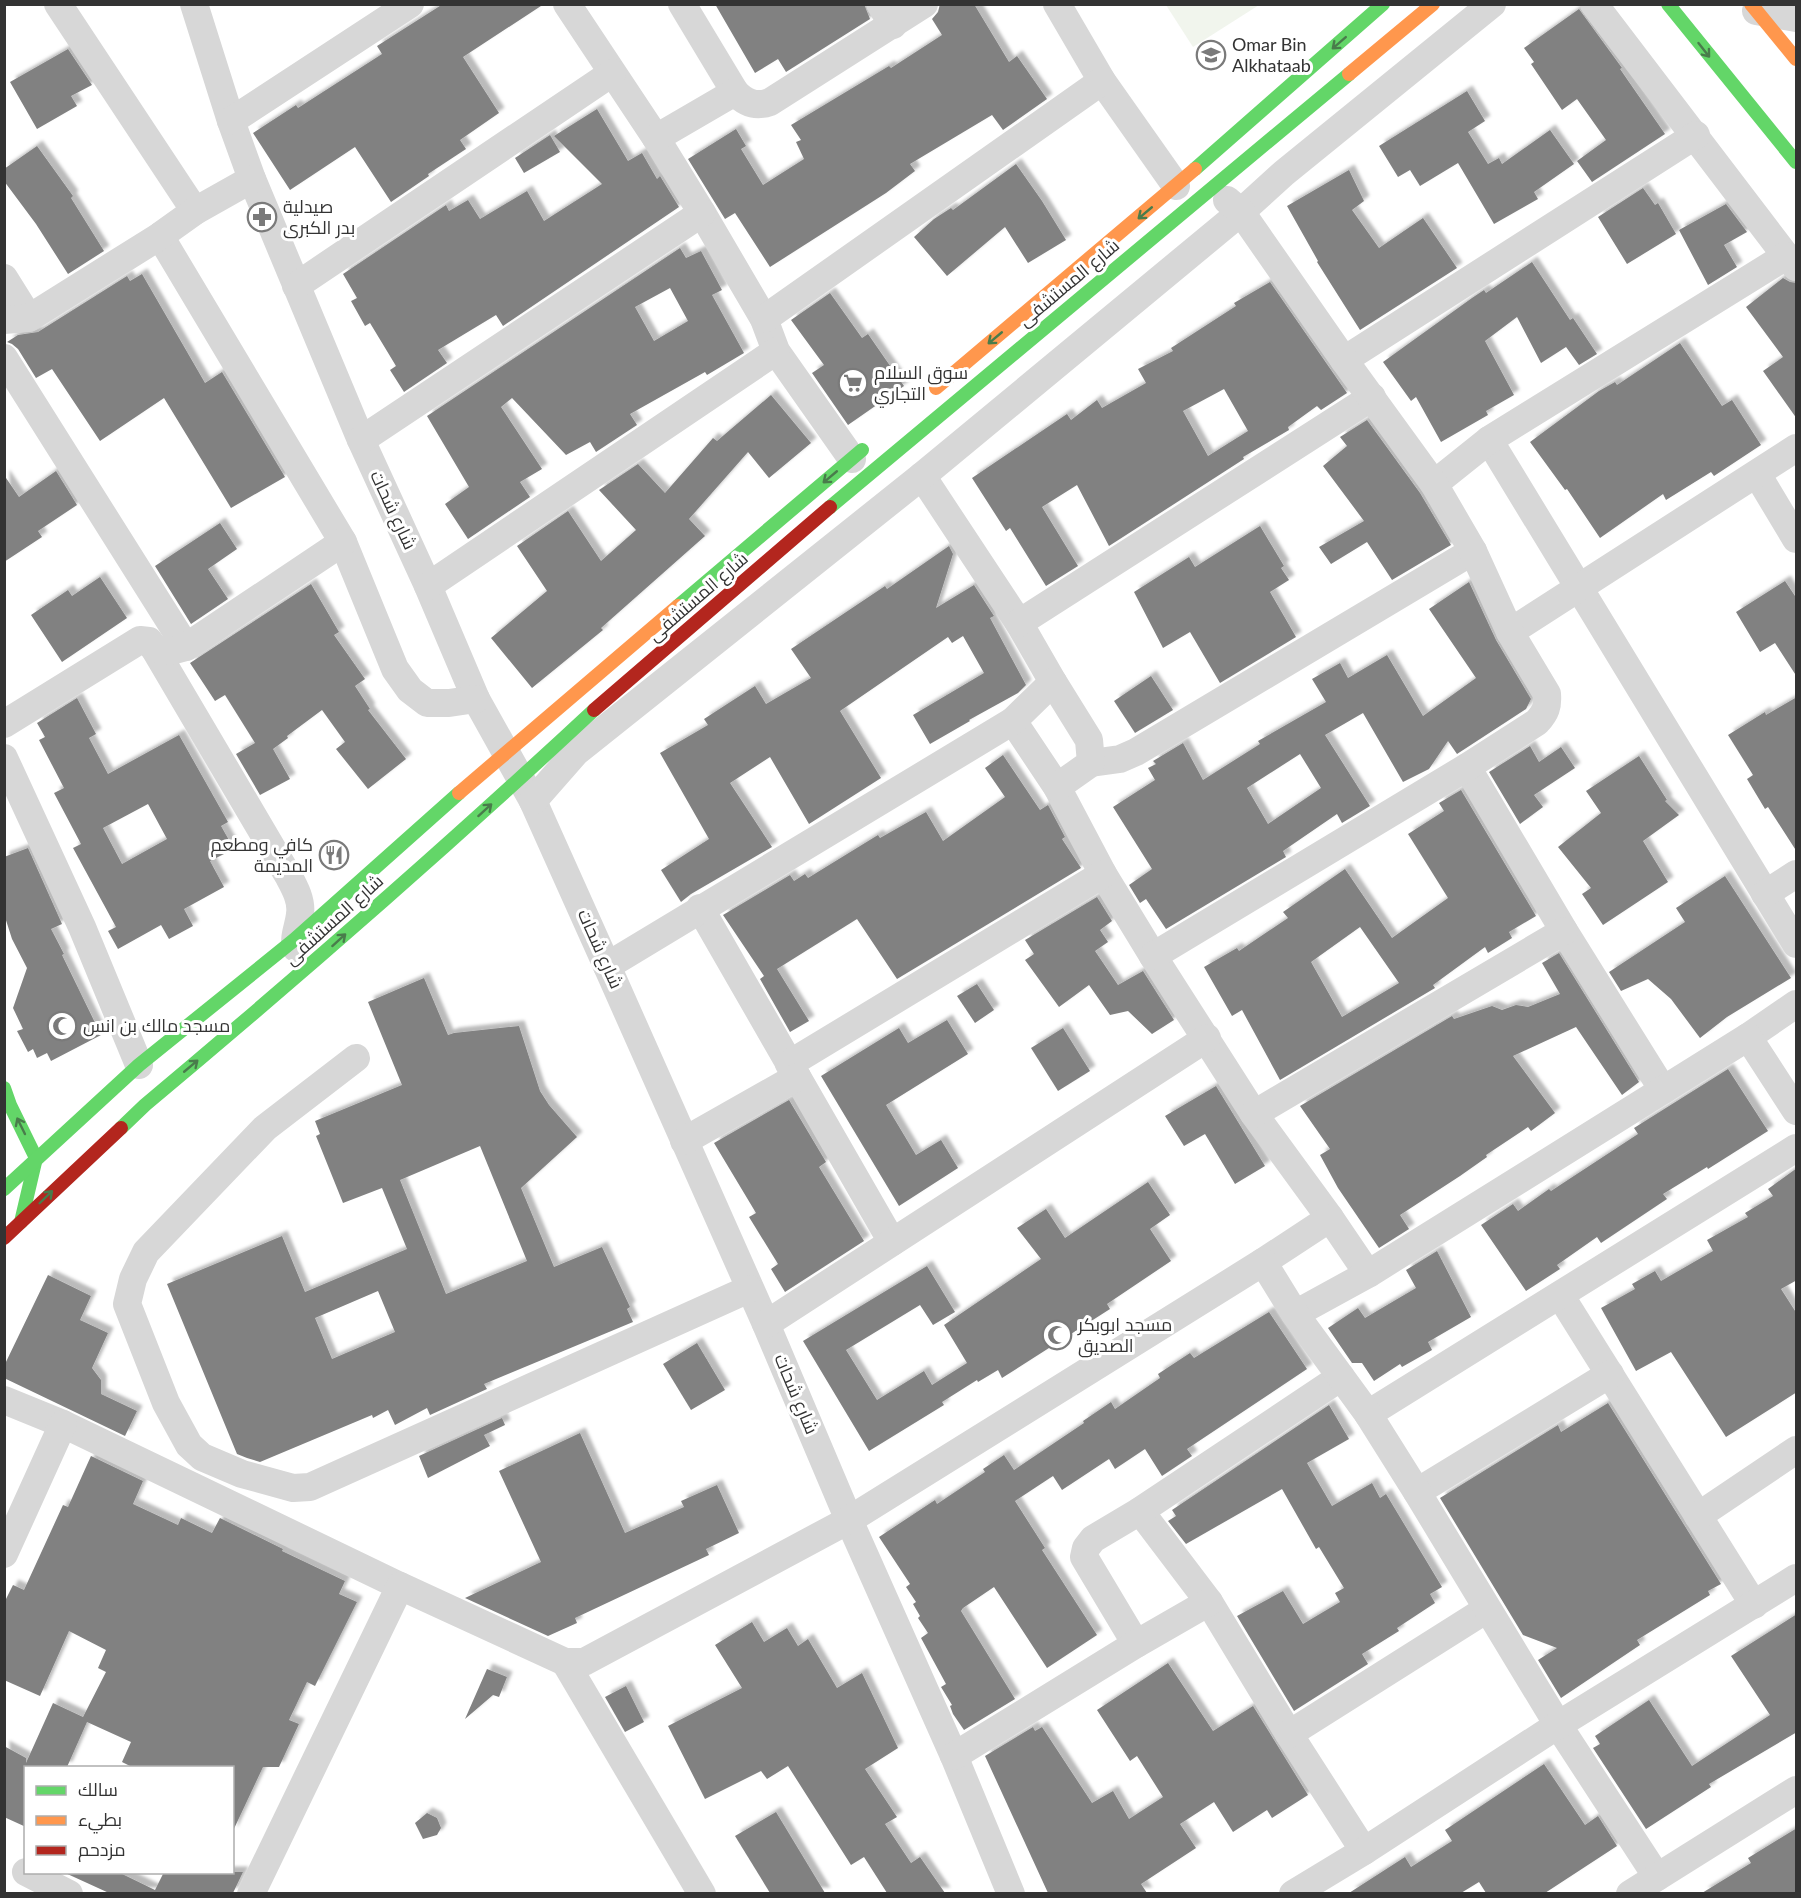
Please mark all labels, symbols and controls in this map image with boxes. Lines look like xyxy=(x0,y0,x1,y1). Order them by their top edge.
place label: Omar Bin Alkhataab xyxy=(1232,33,1311,76)
one-way arrow xyxy=(1332,36,1347,50)
school or university icon: Omar Bin Alkhataab xyxy=(1195,39,1227,71)
one-way arrow xyxy=(1698,42,1711,58)
place label: صيدلية بدر الكبرى xyxy=(283,195,355,239)
pharmacy icon: صيدلية بدر الكبرى xyxy=(246,201,278,233)
one-way arrow xyxy=(1138,206,1153,220)
street label: شارع المستشفى xyxy=(1013,234,1125,332)
one-way arrow xyxy=(988,331,1003,345)
place label: سوق السلام التجاري xyxy=(874,361,968,408)
supermarket icon: سوق السلام التجاري xyxy=(837,367,869,399)
street label: شارع شحات xyxy=(364,467,422,553)
one-way arrow xyxy=(823,470,838,484)
street label: شارع المستشفى xyxy=(643,547,753,647)
one-way arrow xyxy=(477,803,492,817)
place label: كافي ومطعم المديمة xyxy=(210,833,313,876)
restaurant icon: كافي ومطعم المديمة xyxy=(318,839,350,871)
street label: شارع المستشفى xyxy=(279,869,389,971)
street label: شارع شحات xyxy=(572,905,628,993)
one-way arrow xyxy=(331,933,346,947)
mosque icon: مسجد مالك بن انس xyxy=(46,1010,78,1042)
place label: مسجد مالك بن انس xyxy=(83,1014,230,1037)
one-way arrow xyxy=(183,1059,198,1073)
one-way arrow xyxy=(14,1118,26,1136)
one-way arrow xyxy=(39,1190,54,1204)
place label: مسجد ابوبكر الصديق xyxy=(1077,1313,1172,1358)
mosque icon: مسجد ابوبكر الصديق xyxy=(1041,1319,1073,1351)
street label: شارع شحات xyxy=(768,1350,824,1438)
legend xyxy=(24,1766,234,1874)
text: سالك xyxy=(78,1778,118,1800)
text: بطيء xyxy=(78,1808,122,1834)
text: مزدحم xyxy=(78,1838,126,1862)

